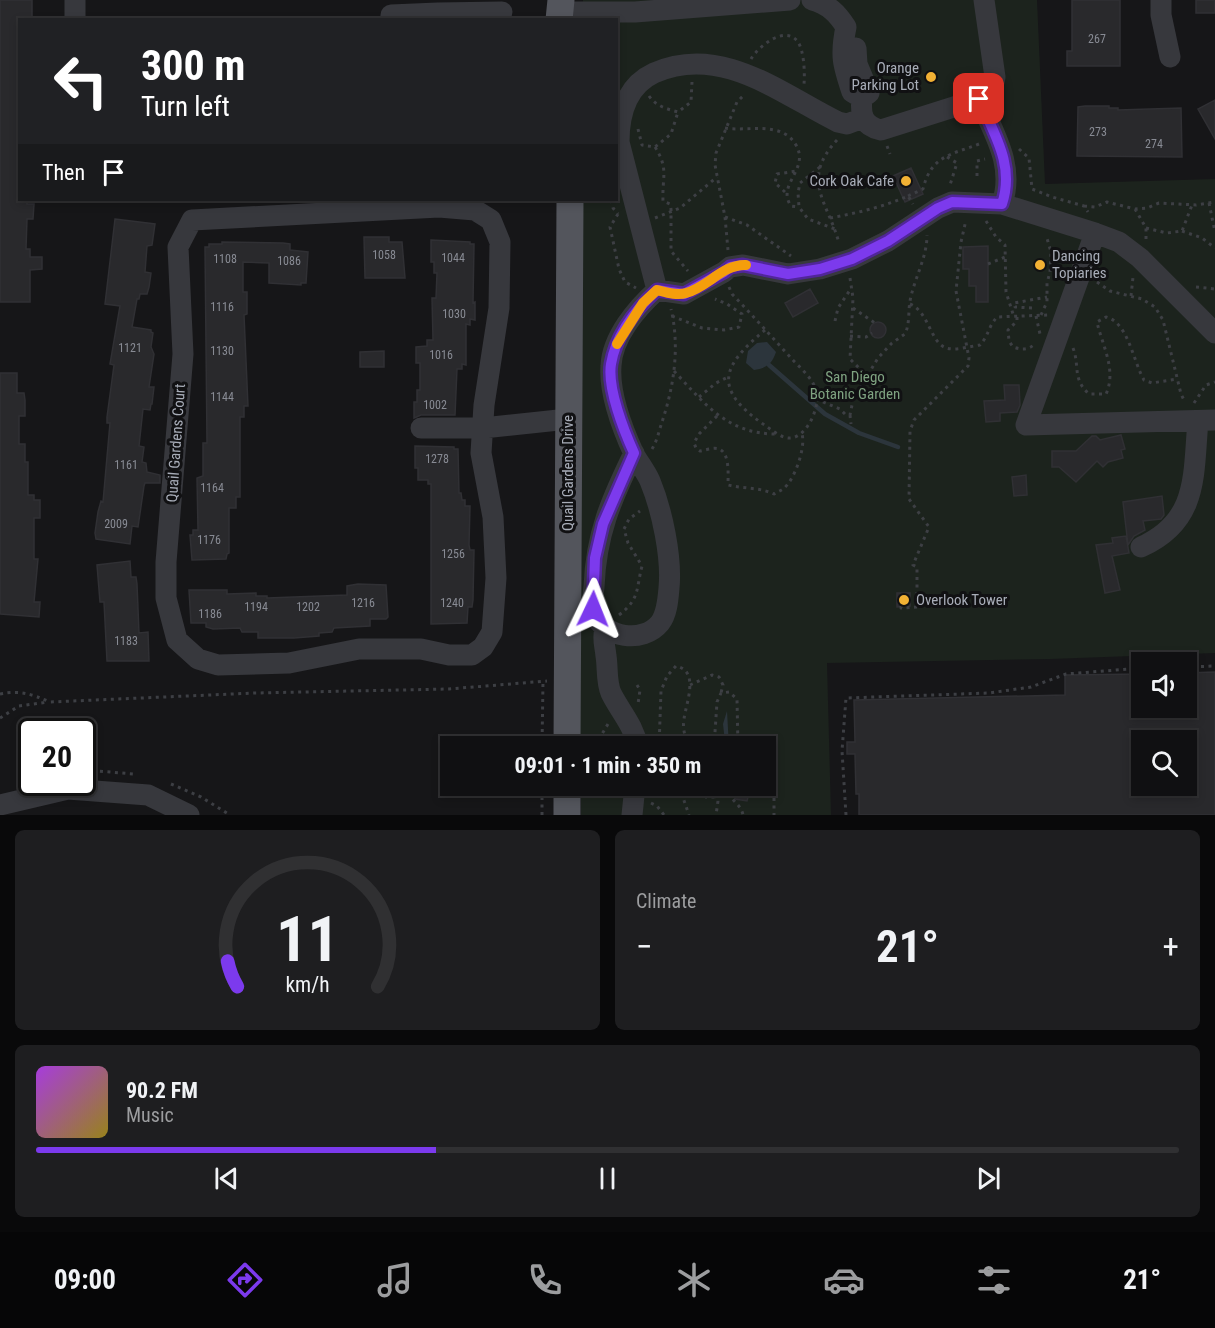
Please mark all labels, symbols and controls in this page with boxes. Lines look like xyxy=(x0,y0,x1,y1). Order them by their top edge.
house number: 267 xyxy=(1088,32,1106,46)
text: 300 m xyxy=(141,41,246,90)
icon: left xyxy=(42,42,120,120)
place label: Orange Parking Lot xyxy=(852,59,919,94)
marker: Orange Parking Lot xyxy=(924,70,938,84)
pin xyxy=(953,73,1004,124)
icon: arrive xyxy=(962,82,995,115)
text: Turn left xyxy=(141,91,230,123)
house number: 273 xyxy=(1089,125,1107,139)
house number: 274 xyxy=(1145,137,1163,151)
icon: arrive xyxy=(97,156,130,189)
text: Then xyxy=(42,160,85,185)
place label: Cork Oak Cafe xyxy=(810,172,894,190)
marker: Cork Oak Cafe xyxy=(899,174,913,188)
place label: Dancing Topiaries xyxy=(1052,247,1107,282)
house number: 1058 xyxy=(372,248,396,262)
house number: 1044 xyxy=(441,251,465,265)
house number: 1108 xyxy=(213,252,237,266)
house number: 1086 xyxy=(277,254,301,268)
marker: Dancing Topiaries xyxy=(1033,258,1047,272)
house number: 1116 xyxy=(210,300,234,314)
house number: 1030 xyxy=(442,307,466,321)
house number: 1121 xyxy=(118,341,142,355)
house number: 1130 xyxy=(210,344,234,358)
house number: 1016 xyxy=(429,348,453,362)
park label: San Diego Botanic Garden xyxy=(810,368,900,403)
street label: Quail Gardens Court xyxy=(163,383,189,503)
house number: 1144 xyxy=(210,390,234,404)
house number: 1002 xyxy=(423,398,447,412)
street label: Quail Gardens Drive xyxy=(559,415,577,531)
house number: 1278 xyxy=(425,452,449,466)
house number: 1161 xyxy=(114,458,138,472)
house number: 1164 xyxy=(200,481,224,495)
house number: 2009 xyxy=(104,517,128,531)
house number: 1176 xyxy=(197,533,221,547)
house number: 1256 xyxy=(441,547,465,561)
position arrow xyxy=(561,577,625,641)
place label: Overlook Tower xyxy=(916,591,1008,609)
marker: Overlook Tower xyxy=(897,593,911,607)
house number: 1216 xyxy=(351,596,375,610)
house number: 1240 xyxy=(440,596,464,610)
house number: 1194 xyxy=(244,600,268,614)
house number: 1202 xyxy=(296,600,320,614)
house number: 1186 xyxy=(198,607,222,621)
house number: 1183 xyxy=(114,634,138,648)
map controls xyxy=(1131,652,1197,796)
button: sound xyxy=(1131,652,1197,718)
speed limit sign: 20 xyxy=(18,718,96,796)
button: search xyxy=(1131,730,1197,796)
text: 09:01 · 1 min · 350 m xyxy=(515,753,701,778)
text: Climate xyxy=(636,889,696,913)
text: 11 xyxy=(276,903,339,976)
text: 21° xyxy=(876,920,939,973)
text: − xyxy=(636,927,653,966)
text: + xyxy=(1163,927,1179,966)
text: km/h xyxy=(285,972,330,997)
text: 90.2 FM xyxy=(126,1078,198,1103)
text: Music xyxy=(126,1103,174,1127)
icon: previous xyxy=(210,1162,243,1195)
icon: pause xyxy=(591,1162,624,1195)
icon: next xyxy=(972,1162,1005,1195)
icon: directions xyxy=(224,1259,266,1301)
icon: music xyxy=(374,1259,416,1301)
icon: phone xyxy=(524,1259,566,1301)
icon: climate xyxy=(673,1259,715,1301)
icon: car xyxy=(823,1259,865,1301)
icon: filters xyxy=(973,1259,1015,1301)
text: 09:00 xyxy=(54,1264,116,1296)
text: 21° xyxy=(1123,1264,1161,1296)

